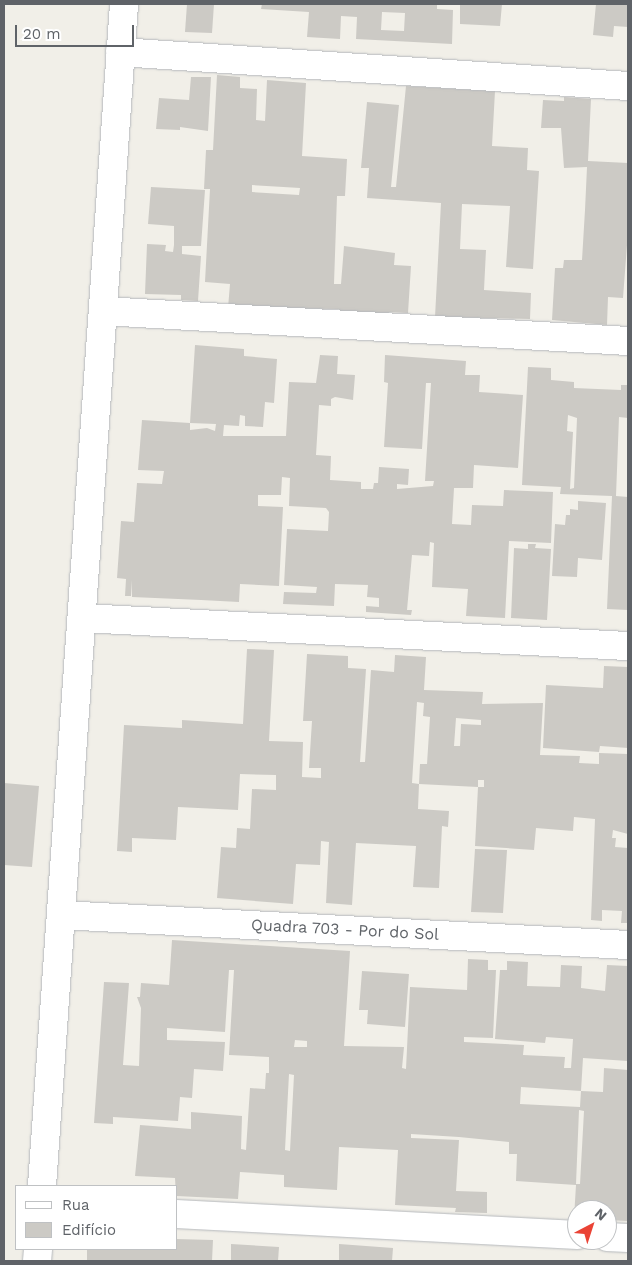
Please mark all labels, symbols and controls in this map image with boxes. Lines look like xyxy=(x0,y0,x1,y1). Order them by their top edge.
scale bar xyxy=(18,15,136,47)
text: 20 m xyxy=(23,25,61,43)
street label: Quadra 703 - Por do Sol xyxy=(250,915,440,945)
legend xyxy=(15,1185,178,1250)
text: Rua xyxy=(62,1196,90,1214)
north arrow xyxy=(567,1200,617,1250)
text: N xyxy=(592,1205,610,1224)
text: Edifício xyxy=(62,1221,116,1239)

